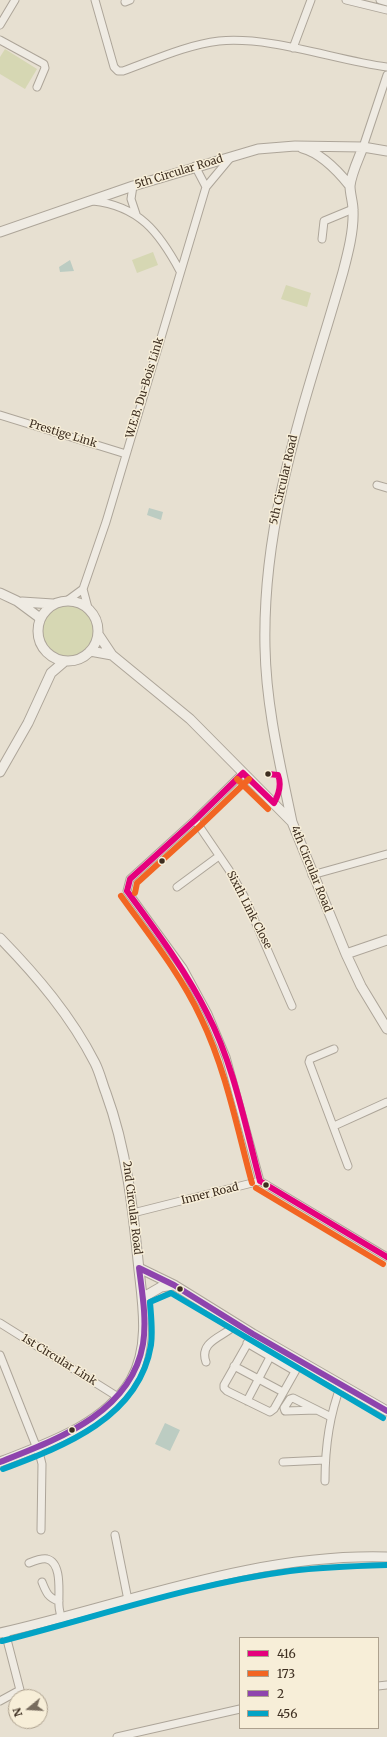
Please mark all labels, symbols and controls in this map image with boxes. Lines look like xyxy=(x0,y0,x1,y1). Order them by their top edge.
street label: 5th Circular Road xyxy=(133,152,225,192)
street label: W.E.B. Du-Bois Link xyxy=(123,336,167,440)
street label: Prestige Link xyxy=(28,417,98,451)
street label: 5th Circular Road xyxy=(267,434,301,526)
unlabelled marker xyxy=(263,769,273,779)
street label: 4th Circular Road xyxy=(288,824,334,914)
unlabelled marker xyxy=(157,856,167,866)
street label: Sixth Link Close xyxy=(224,869,274,951)
street label: 2nd Circular Road xyxy=(120,1160,144,1256)
unlabelled marker xyxy=(261,1180,271,1190)
street label: Inner Road xyxy=(180,1181,240,1207)
unlabelled marker xyxy=(175,1284,185,1294)
street label: 1st Circular Link xyxy=(19,1332,99,1388)
unlabelled marker xyxy=(67,1425,77,1435)
legend xyxy=(239,1637,379,1729)
text: 416 xyxy=(277,1646,296,1661)
text: 173 xyxy=(277,1666,295,1681)
text: 2 xyxy=(277,1686,284,1701)
north arrow xyxy=(8,1689,48,1729)
text: N xyxy=(10,1706,26,1719)
text: 456 xyxy=(277,1706,297,1721)

